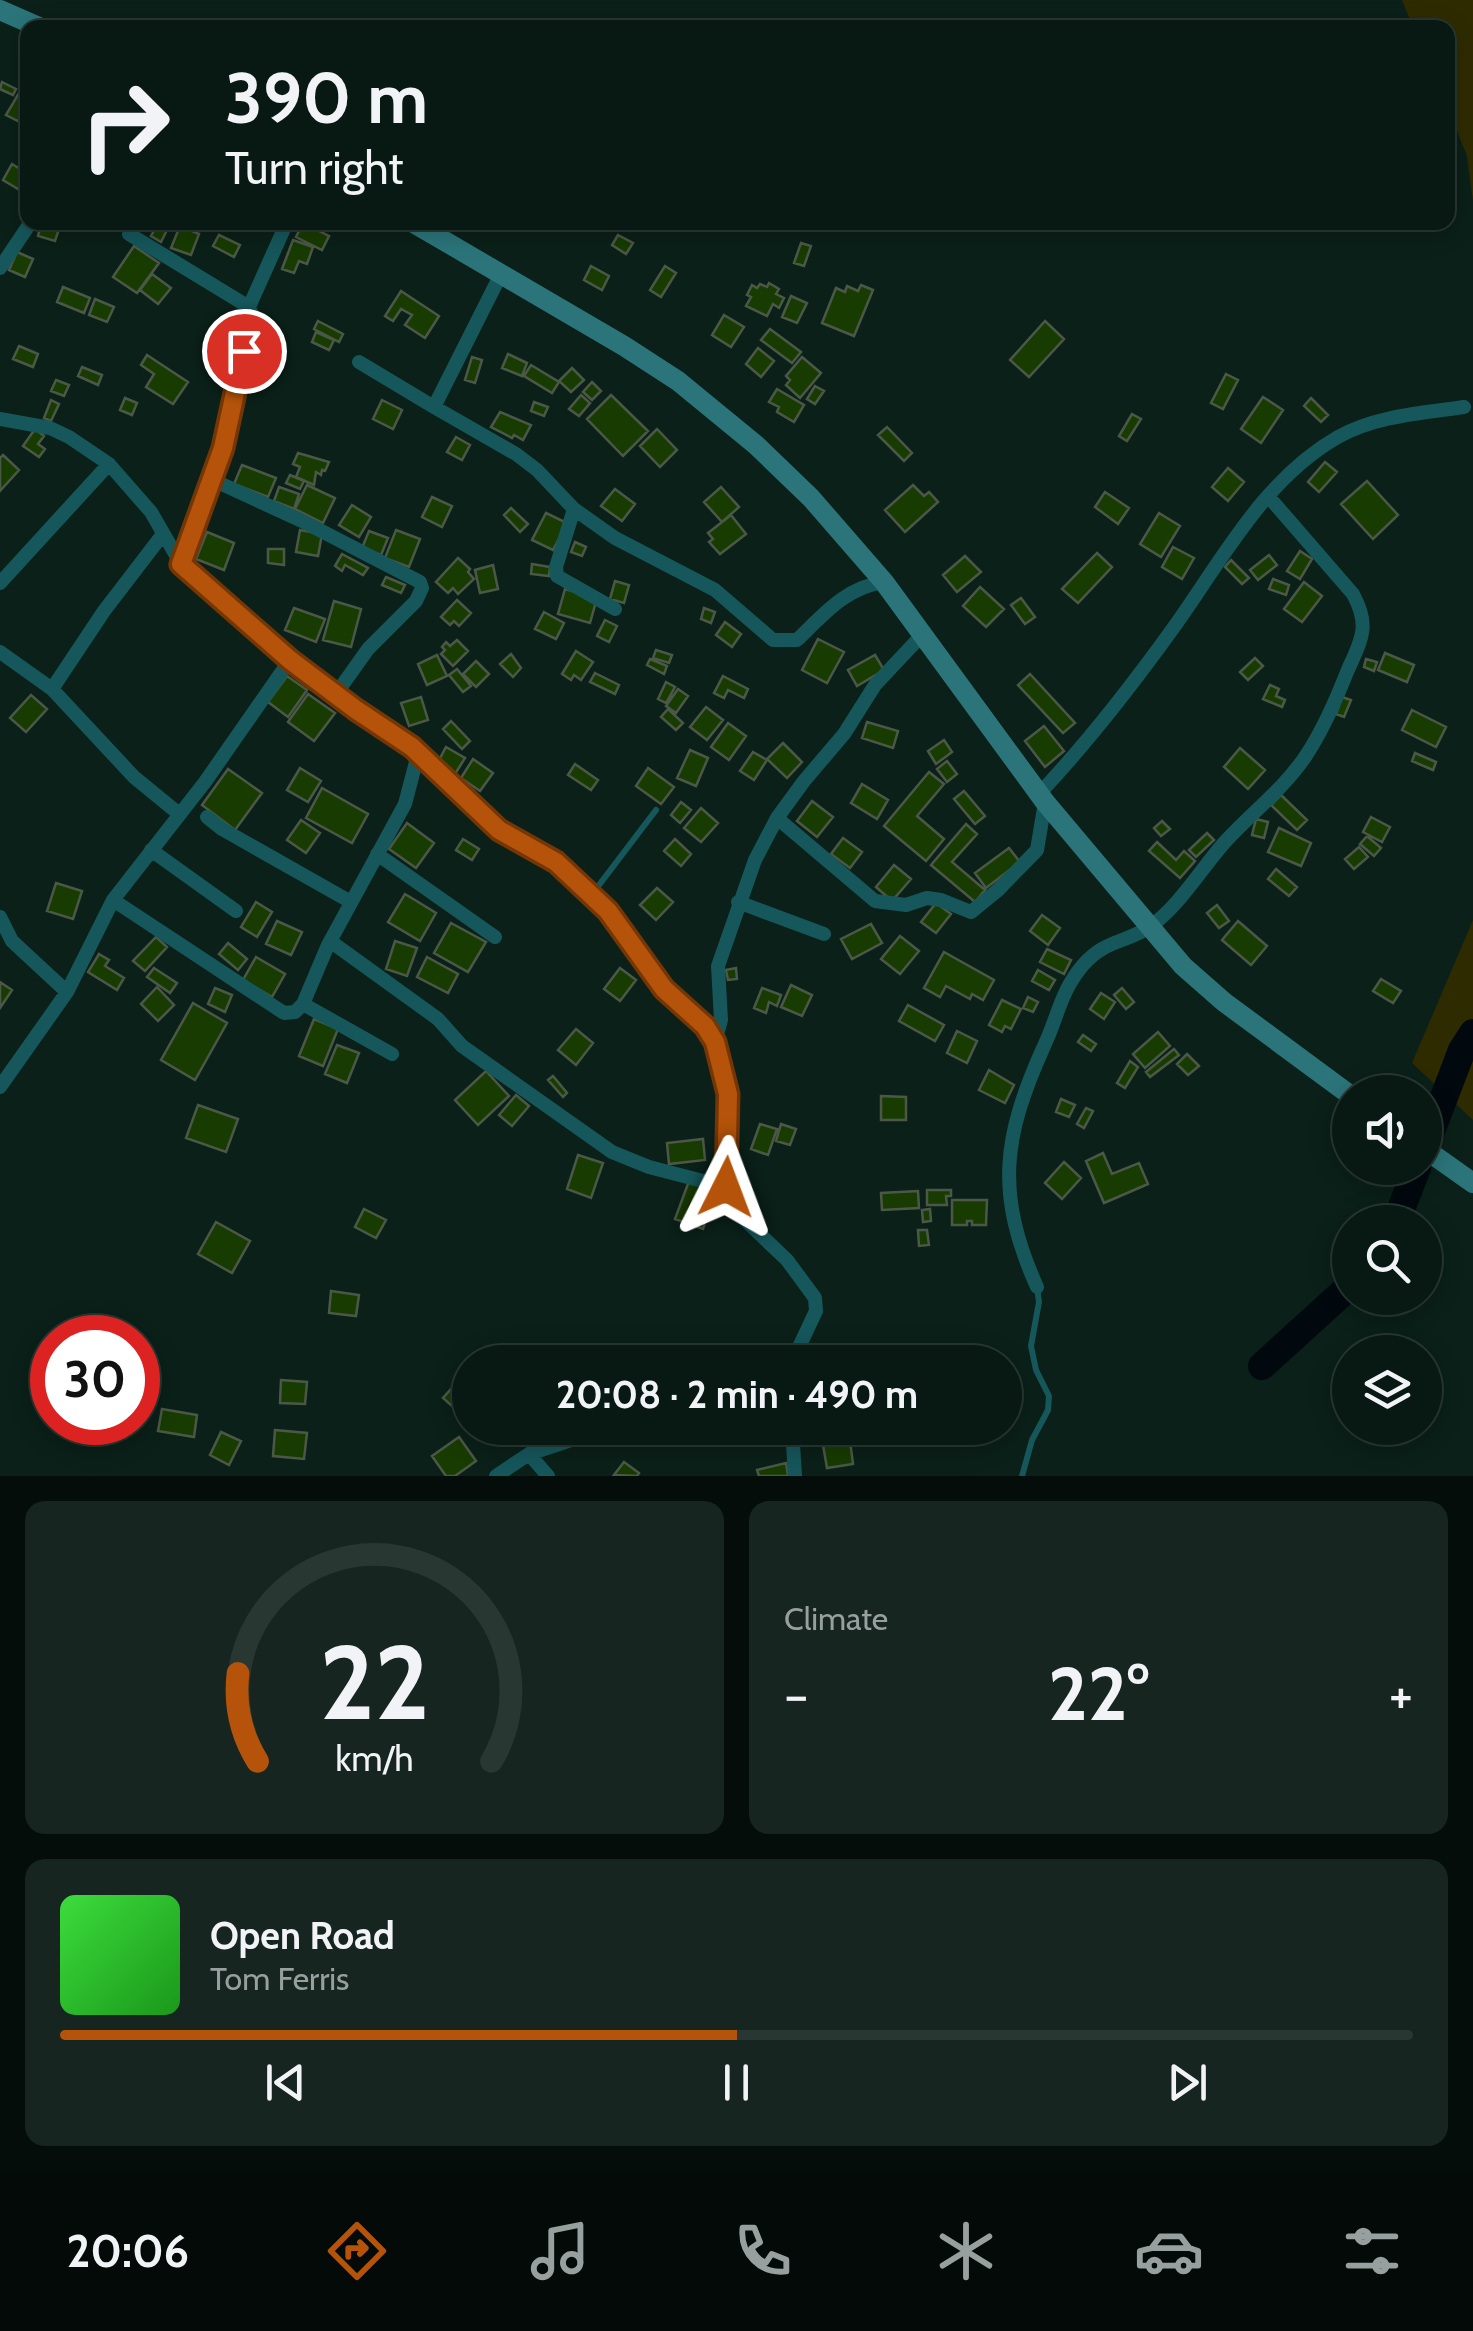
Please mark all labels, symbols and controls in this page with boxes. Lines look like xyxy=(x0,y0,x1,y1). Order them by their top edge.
text: 390 m xyxy=(225,55,428,141)
icon: right xyxy=(60,60,190,190)
text: Turn right xyxy=(225,141,404,195)
pin xyxy=(202,309,287,394)
icon: arrive xyxy=(217,324,272,379)
map controls xyxy=(1332,1075,1442,1445)
button: sound xyxy=(1332,1075,1442,1185)
position arrow xyxy=(674,1135,778,1239)
button: search xyxy=(1332,1205,1442,1315)
speed limit sign: 30 xyxy=(30,1315,160,1445)
button: layers xyxy=(1332,1335,1442,1445)
text: 20:08 · 2 min · 490 m xyxy=(556,1371,918,1418)
text: Climate xyxy=(784,1599,888,1638)
text: 22 xyxy=(319,1619,430,1745)
text: 22° xyxy=(1048,1648,1149,1739)
text: − xyxy=(784,1661,808,1728)
text: + xyxy=(1389,1661,1413,1728)
text: km/h xyxy=(335,1737,414,1780)
text: Open Road xyxy=(210,1912,395,1959)
text: Tom Ferris xyxy=(210,1959,349,1998)
icon: previous xyxy=(258,2055,313,2110)
icon: pause xyxy=(709,2055,764,2110)
icon: next xyxy=(1160,2055,1215,2110)
icon: directions xyxy=(322,2216,392,2286)
icon: music xyxy=(525,2216,595,2286)
icon: phone xyxy=(728,2216,798,2286)
icon: climate xyxy=(931,2216,1001,2286)
icon: car xyxy=(1134,2216,1204,2286)
icon: filters xyxy=(1337,2216,1407,2286)
text: 20:06 xyxy=(66,2224,189,2278)

